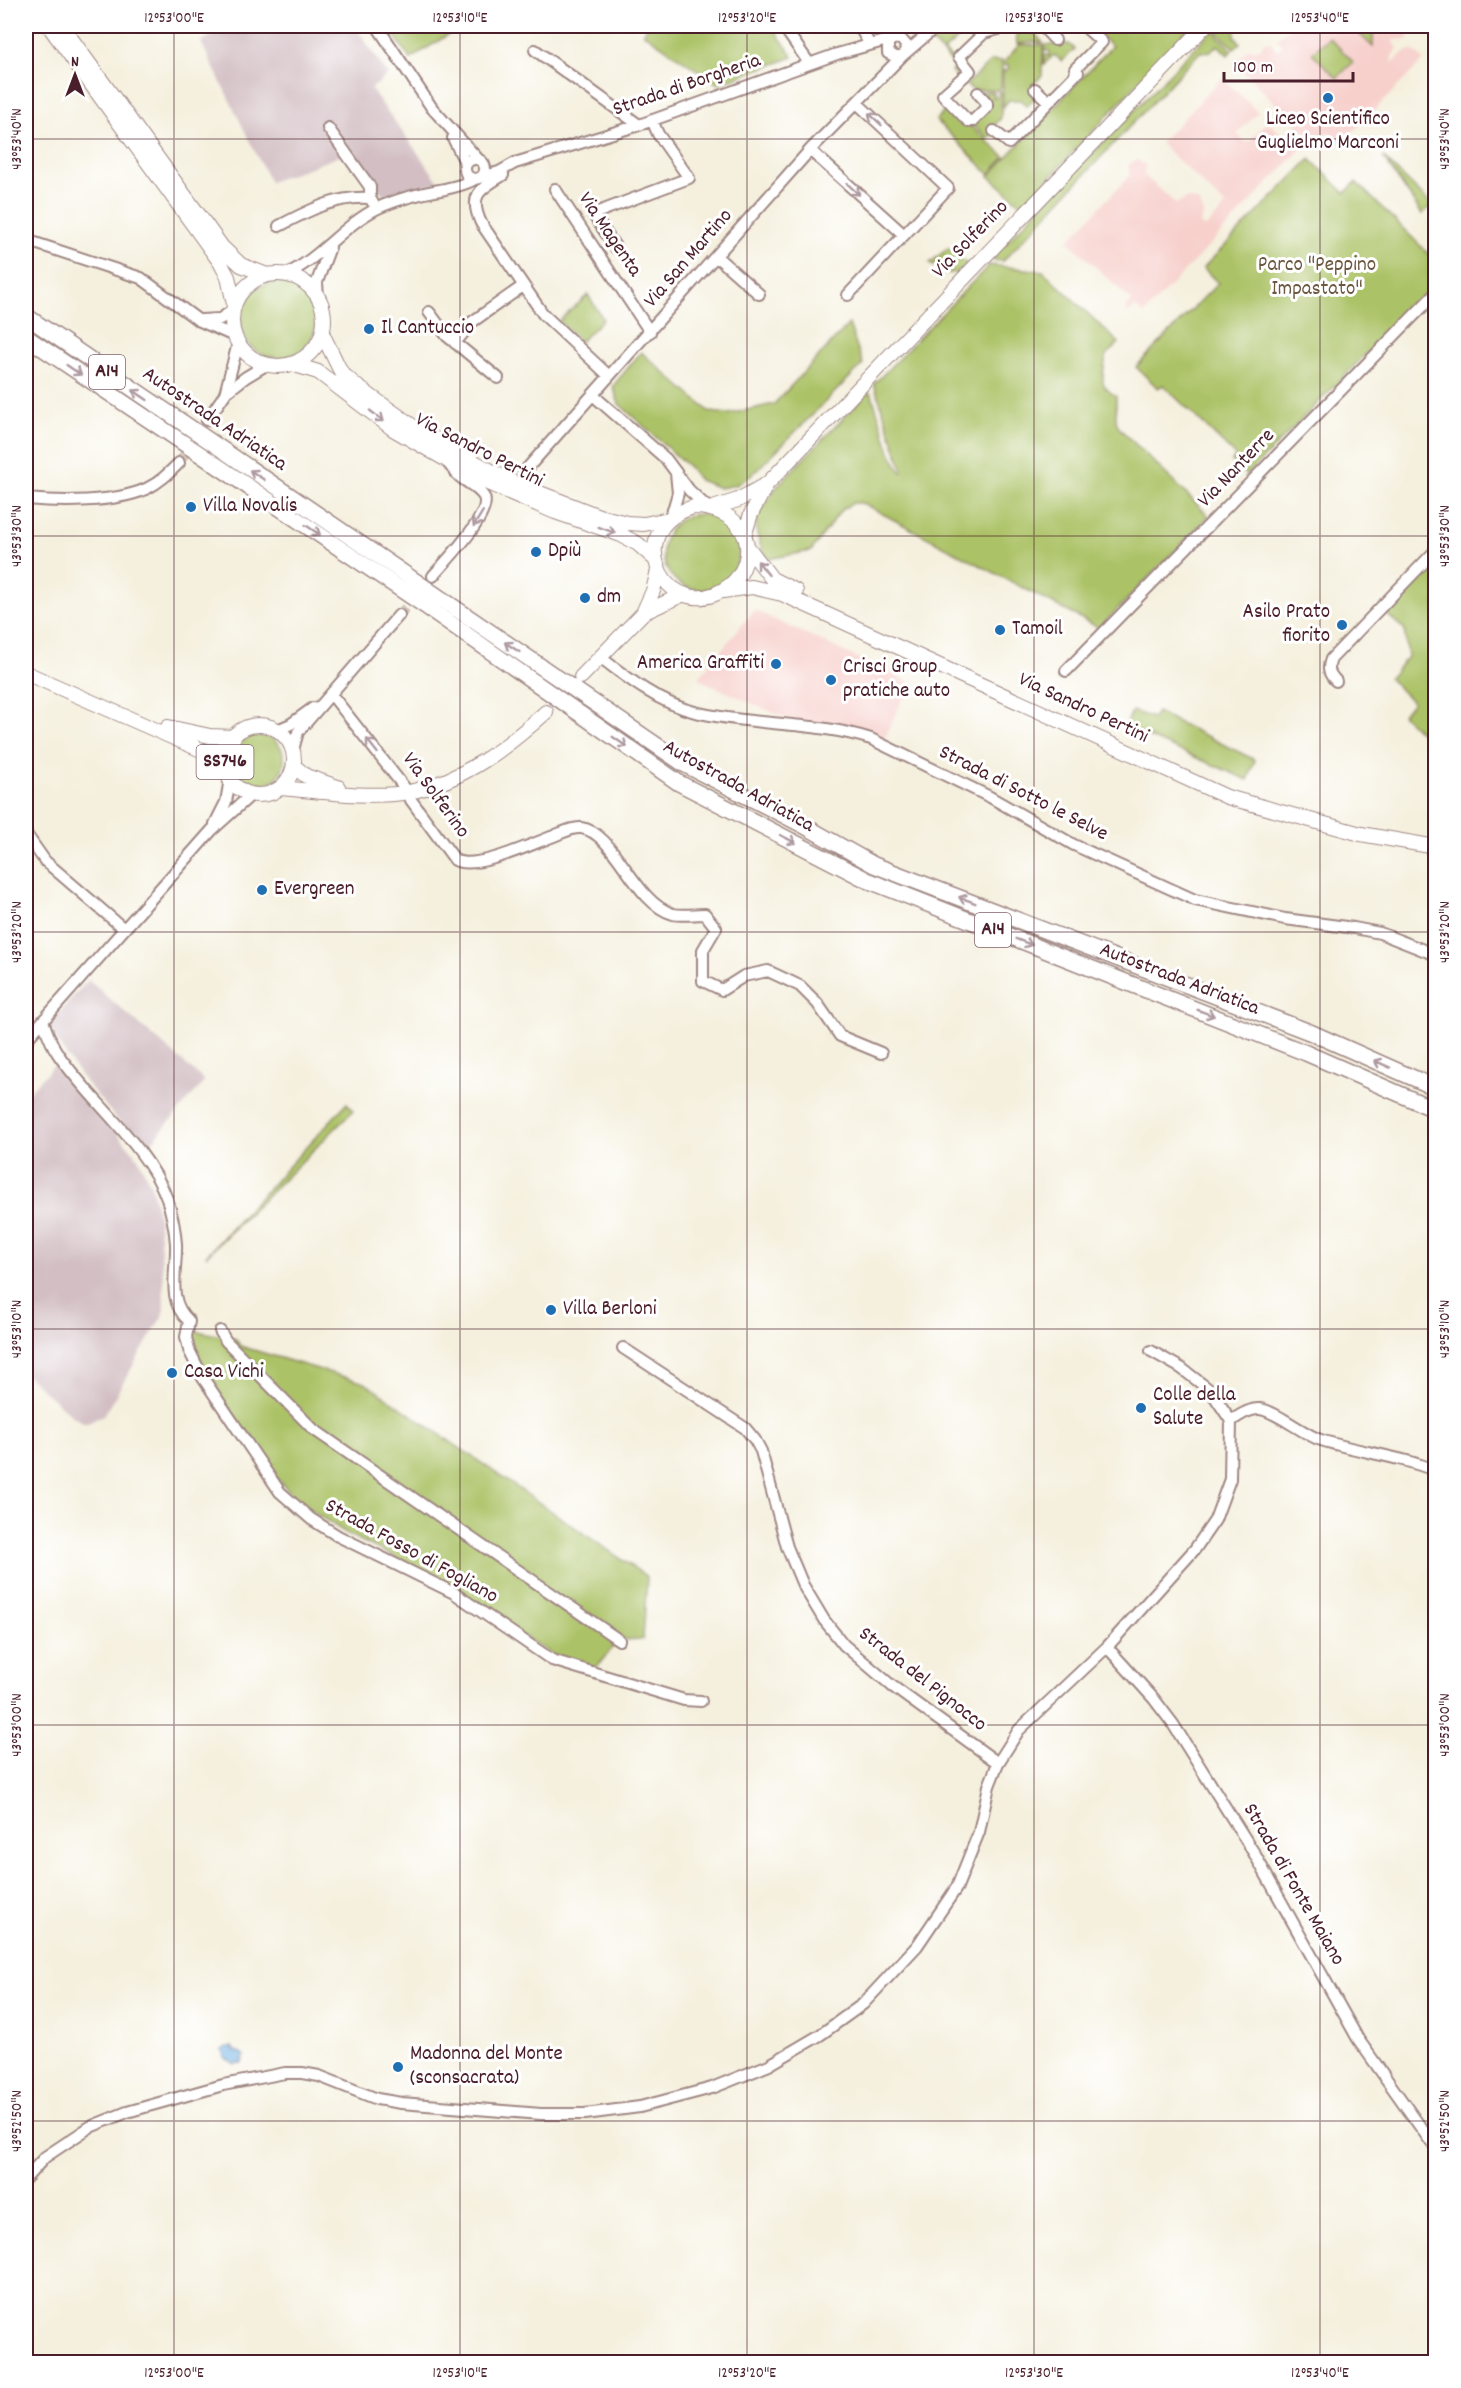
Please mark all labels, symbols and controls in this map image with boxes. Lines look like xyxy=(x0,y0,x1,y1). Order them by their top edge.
text: 12°53'00"E xyxy=(144,8,204,30)
text: 12°53'10"E xyxy=(433,8,488,30)
text: 12°53'20"E xyxy=(718,8,776,30)
text: 12°53'30"E xyxy=(1005,8,1063,30)
text: 12°53'40"E xyxy=(1291,8,1349,30)
north arrow xyxy=(45,45,105,105)
scale bar xyxy=(1224,45,1353,83)
street label: Strada di Borgheria xyxy=(609,46,766,125)
text: N xyxy=(71,51,79,74)
text: 100 m xyxy=(1233,56,1273,81)
marker: Liceo Scientifico Guglielmo Marconi xyxy=(1321,91,1335,105)
place label: Liceo Scientifico Guglielmo Marconi xyxy=(1257,105,1399,159)
text: 43°53'40"N xyxy=(7,108,29,170)
text: 43°53'40"N xyxy=(1435,108,1457,170)
one-way arrow xyxy=(867,112,882,127)
one-way arrow xyxy=(845,182,860,196)
street label: Via Magenta xyxy=(570,187,649,284)
street label: Via Solferino xyxy=(926,194,1016,286)
street label: Via San Martino xyxy=(637,203,741,315)
park label: Parco "Peppino Impastato" xyxy=(1258,251,1376,305)
place label: Il Cantuccio xyxy=(381,314,474,344)
marker: Il Cantuccio xyxy=(362,322,376,336)
road number: A14 xyxy=(89,355,125,389)
street label: Autostrada Adriatica xyxy=(136,360,293,480)
one-way arrow xyxy=(65,364,82,376)
one-way arrow xyxy=(133,389,149,401)
street label: Via Sandro Pertini xyxy=(409,406,549,496)
one-way arrow xyxy=(368,410,384,423)
street label: Via Nanterre xyxy=(1191,422,1283,516)
one-way arrow xyxy=(249,468,266,480)
place label: Villa Novalis xyxy=(203,492,298,522)
marker: Villa Novalis xyxy=(184,500,198,514)
text: 43°53'30"N xyxy=(7,505,29,567)
text: 43°53'30"N xyxy=(1435,505,1457,567)
one-way arrow xyxy=(472,510,485,527)
one-way arrow xyxy=(304,524,320,536)
one-way arrow xyxy=(597,526,616,537)
place label: Dpiù xyxy=(548,537,581,567)
marker: Dpiù xyxy=(529,545,543,559)
one-way arrow xyxy=(756,560,769,576)
place label: dm xyxy=(597,583,621,613)
marker: dm xyxy=(578,591,592,605)
place label: Asilo Prato fiorito xyxy=(1242,598,1330,652)
place label: Tamoil xyxy=(1012,615,1063,645)
marker: Asilo Prato fiorito xyxy=(1335,618,1349,632)
marker: Tamoil xyxy=(993,623,1007,637)
one-way arrow xyxy=(504,640,521,652)
place label: America Graffiti xyxy=(637,649,764,679)
place label: Crisci Group pratiche auto xyxy=(843,653,950,707)
marker: America Graffiti xyxy=(769,657,783,671)
street label: Via Sandro Pertini xyxy=(1013,666,1153,752)
marker: Crisci Group pratiche auto xyxy=(824,673,838,687)
street label: Autostrada Adriatica xyxy=(657,733,820,842)
one-way arrow xyxy=(611,736,627,748)
one-way arrow xyxy=(366,738,379,754)
street label: Strada di Sotto le Selve xyxy=(933,738,1113,850)
road number: SS746 xyxy=(196,745,254,779)
street label: Via Solferino xyxy=(394,747,476,845)
one-way arrow xyxy=(779,833,796,845)
place label: Evergreen xyxy=(274,875,355,905)
marker: Evergreen xyxy=(255,883,269,897)
one-way arrow xyxy=(958,894,976,905)
text: 43°53'20"N xyxy=(7,901,29,963)
text: 43°53'20"N xyxy=(1435,901,1457,963)
road number: A14 xyxy=(975,913,1011,947)
street label: Autostrada Adriatica xyxy=(1095,936,1264,1025)
one-way arrow xyxy=(1015,937,1033,948)
one-way arrow xyxy=(1196,1008,1215,1019)
one-way arrow xyxy=(1374,1058,1392,1070)
place label: Villa Berloni xyxy=(563,1295,657,1325)
text: 43°53'10"N xyxy=(7,1300,29,1358)
text: 43°53'10"N xyxy=(1435,1300,1457,1358)
marker: Villa Berloni xyxy=(544,1303,558,1317)
place label: Casa Vichi xyxy=(184,1358,264,1388)
marker: Casa Vichi xyxy=(165,1366,179,1380)
place label: Colle della Salute xyxy=(1153,1381,1237,1435)
marker: Colle della Salute xyxy=(1134,1401,1148,1415)
street label: Strada Fosso di Fogliano xyxy=(319,1492,503,1612)
street label: Strada del Pignocco xyxy=(851,1620,993,1740)
text: 43°53'00"N xyxy=(7,1693,29,1757)
text: 43°53'00"N xyxy=(1435,1693,1457,1757)
street label: Strada di Fonte Maiano xyxy=(1234,1798,1352,1972)
place label: Madonna del Monte (sconsacrata) xyxy=(410,2040,563,2094)
marker: Madonna del Monte (sconsacrata) xyxy=(391,2060,405,2074)
text: 43°52'50"N xyxy=(7,2090,29,2152)
text: 43°52'50"N xyxy=(1435,2090,1457,2152)
text: 12°53'00"E xyxy=(144,2363,204,2385)
text: 12°53'10"E xyxy=(433,2363,488,2385)
text: 12°53'20"E xyxy=(718,2363,776,2385)
text: 12°53'30"E xyxy=(1005,2363,1063,2385)
text: 12°53'40"E xyxy=(1291,2363,1349,2385)

